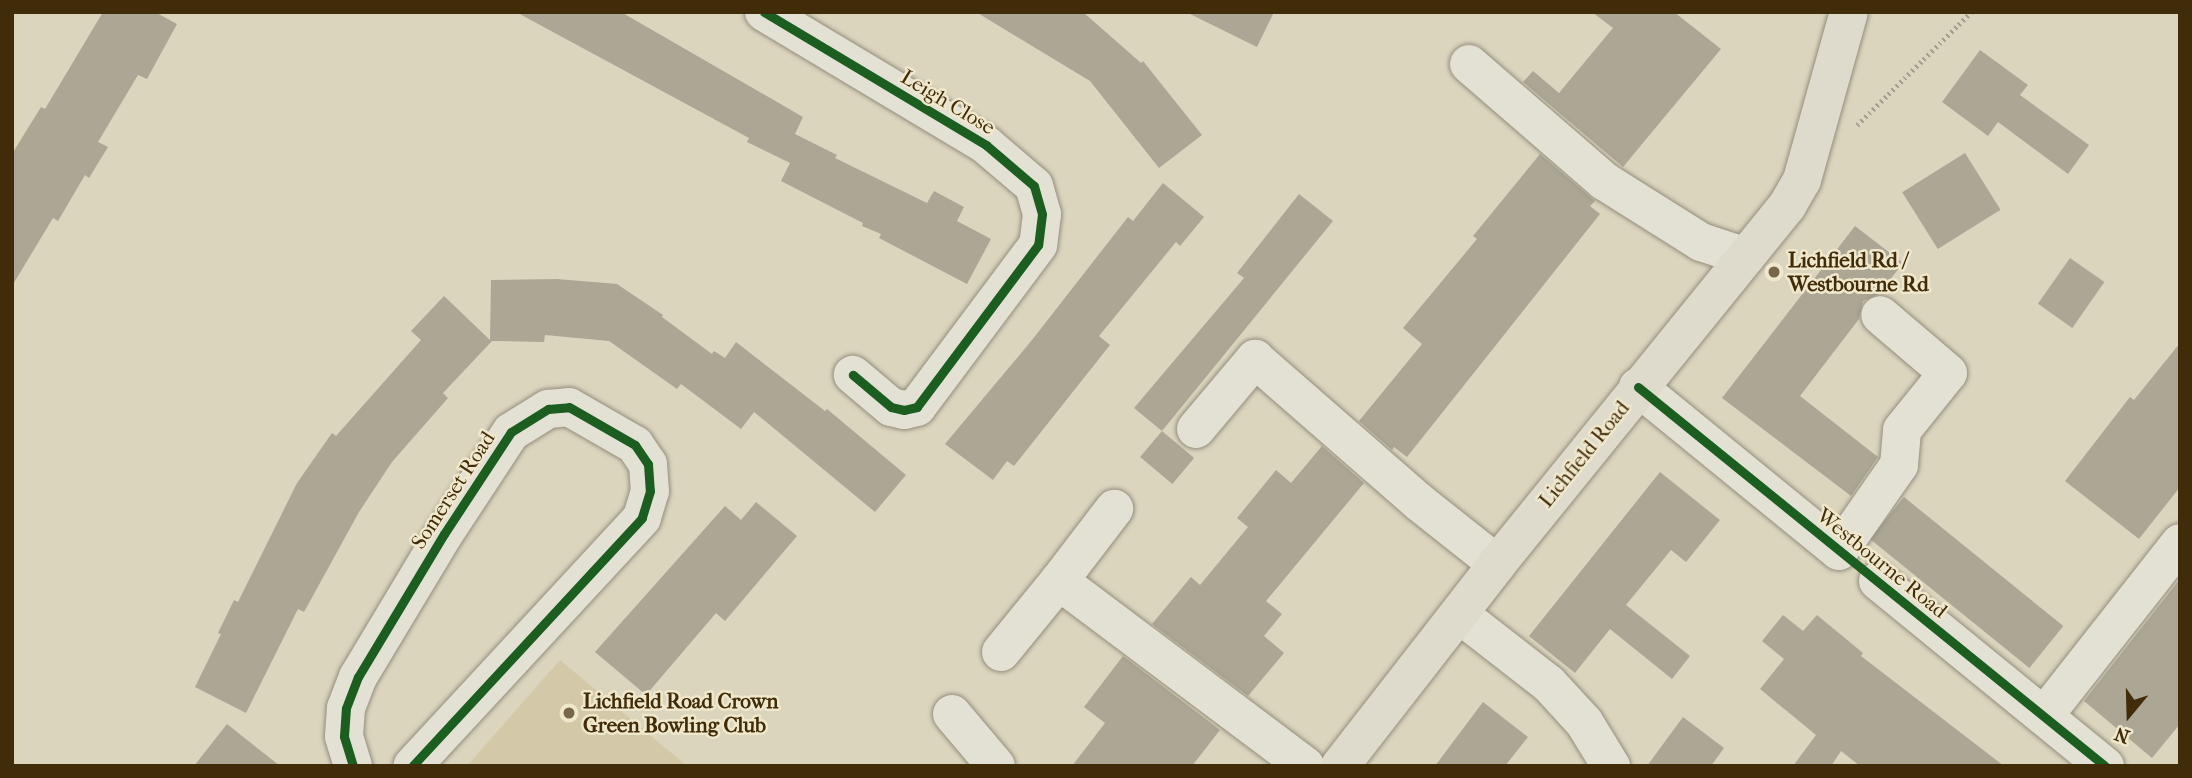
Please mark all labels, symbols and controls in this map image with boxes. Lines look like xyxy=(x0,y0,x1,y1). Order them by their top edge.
street label: Leigh Close xyxy=(896,64,1000,140)
place label: Lichfield Rd / Westbourne Rd xyxy=(1788,247,1929,297)
marker: Lichfield Rd / Westbourne Rd xyxy=(1766,264,1782,280)
street label: Lichfield Road xyxy=(1533,396,1635,512)
street label: Somerset Road xyxy=(406,427,500,553)
street label: Westbourne Road xyxy=(1812,503,1952,623)
north arrow xyxy=(2094,680,2164,750)
place label: Lichfield Road Crown Green Bowling Club xyxy=(583,688,778,738)
marker: Lichfield Road Crown Green Bowling Club xyxy=(561,705,577,721)
text: N xyxy=(2112,722,2133,748)

